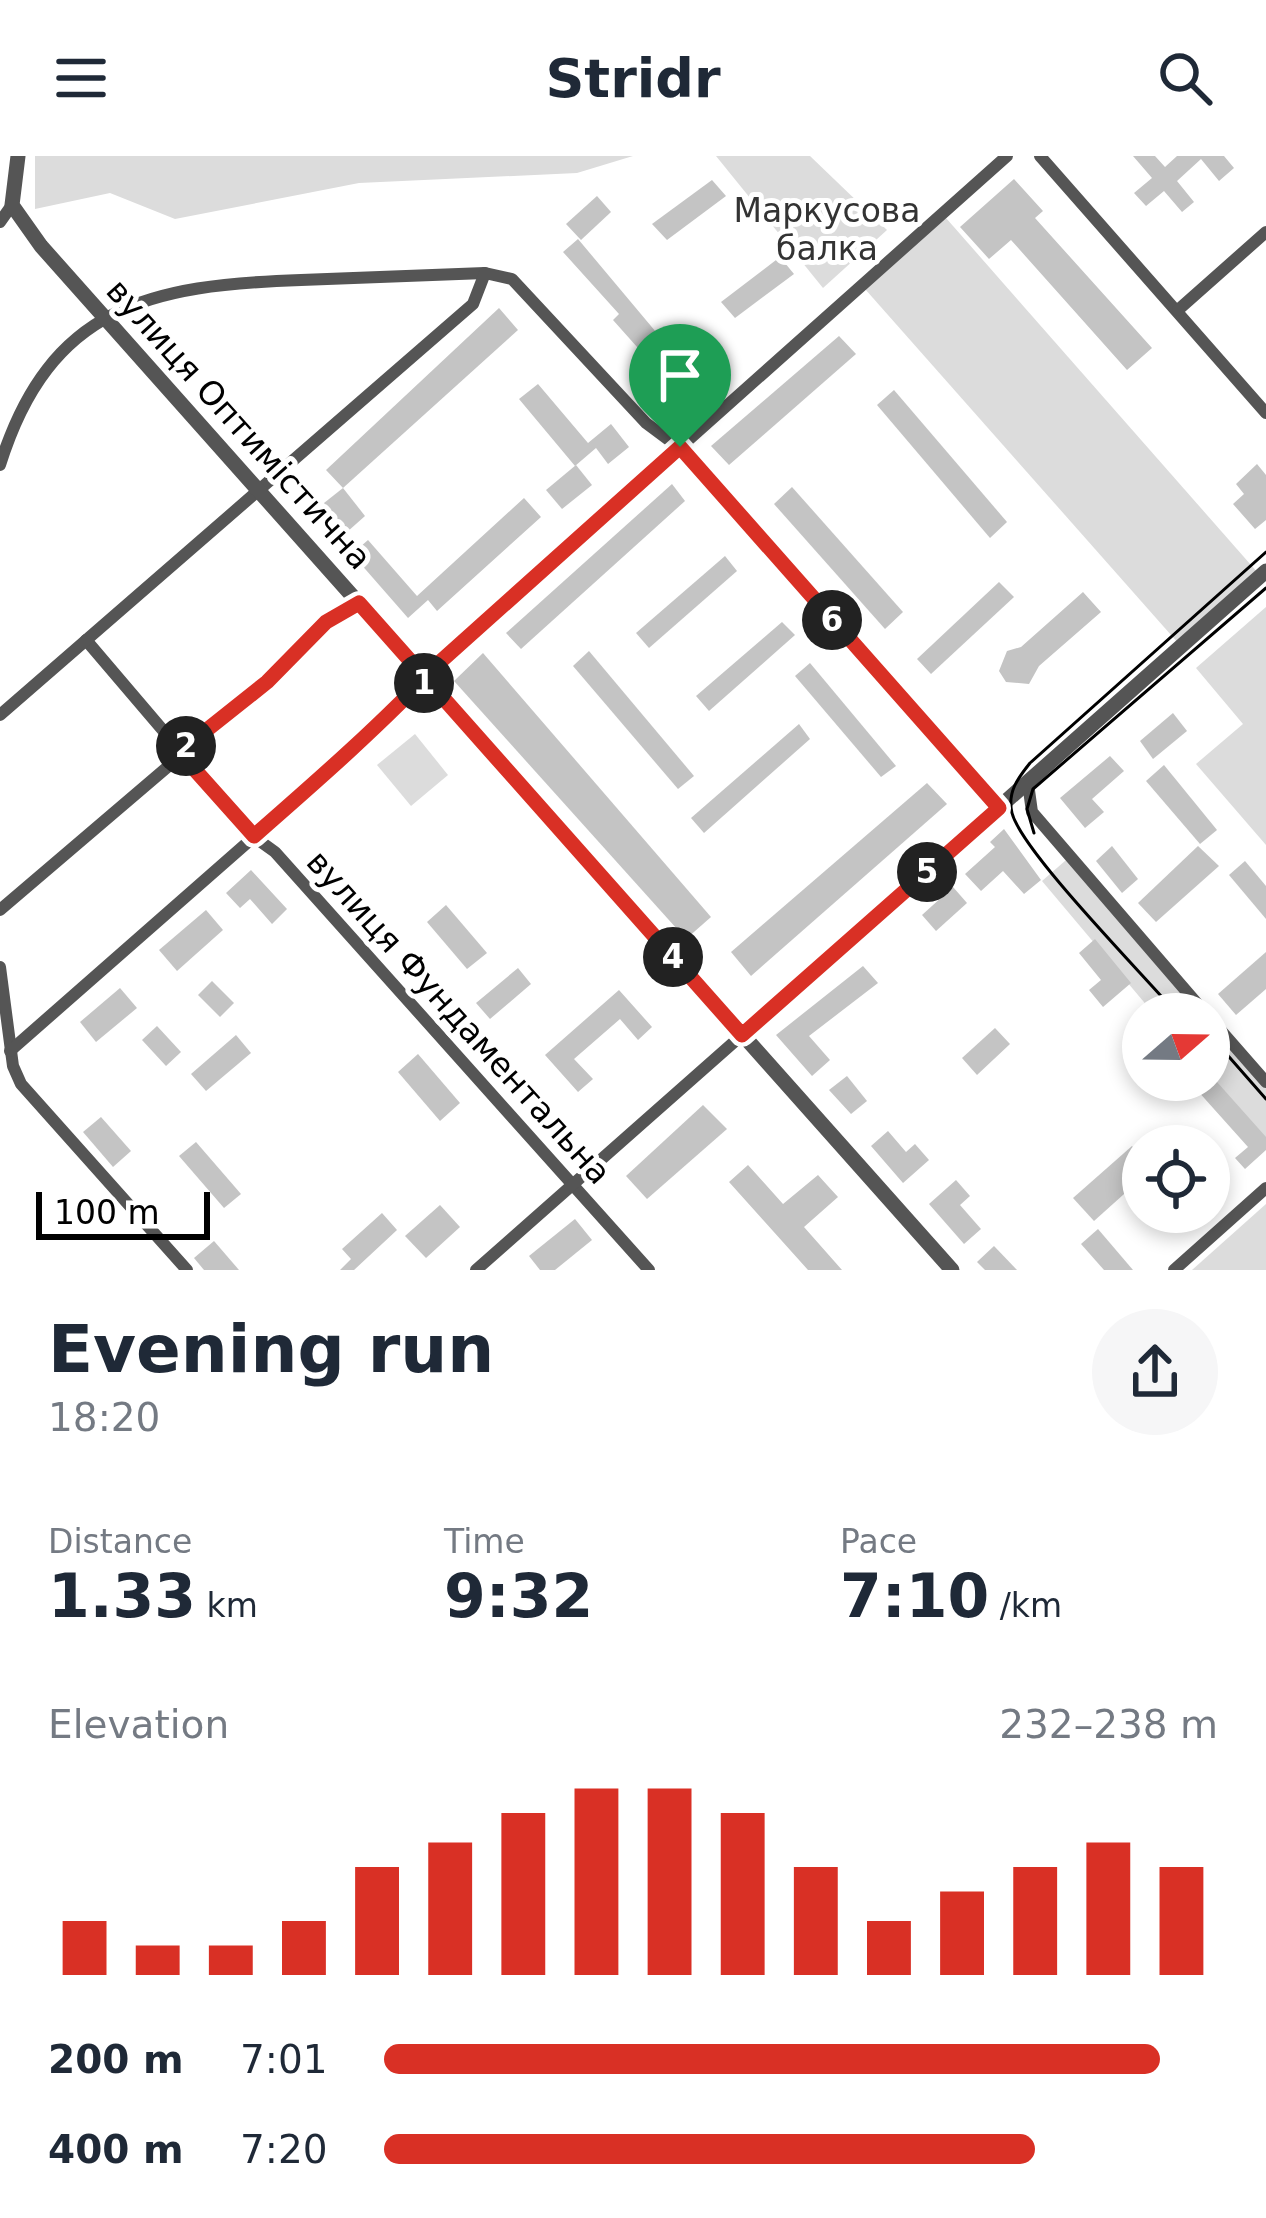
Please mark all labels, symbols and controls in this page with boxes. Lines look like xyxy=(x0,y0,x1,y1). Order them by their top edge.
icon: menu xyxy=(48,45,114,111)
icon: search xyxy=(1152,45,1218,111)
text: Stridr xyxy=(545,47,721,110)
park label: Маркусова балка xyxy=(733,191,921,268)
street label: вулиця Оптимістична xyxy=(98,271,380,577)
pin xyxy=(629,324,731,447)
icon: arrive xyxy=(647,342,713,408)
pin: 6 xyxy=(802,590,862,650)
text: 6 xyxy=(821,600,843,639)
pin: 1 xyxy=(394,653,454,713)
text: 1 xyxy=(413,663,435,702)
pin: 2 xyxy=(156,716,216,776)
text: 2 xyxy=(175,726,197,765)
street label: вулиця Фундаментальна xyxy=(299,842,619,1192)
pin: 5 xyxy=(897,842,957,902)
text: 5 xyxy=(916,852,938,891)
pin: 4 xyxy=(643,927,703,987)
text: 4 xyxy=(662,937,684,976)
north arrow xyxy=(1122,993,1230,1101)
map controls xyxy=(1122,993,1230,1233)
button: locate xyxy=(1122,1125,1230,1233)
scale bar xyxy=(36,1186,210,1239)
text: 100 m xyxy=(54,1193,160,1232)
button: share xyxy=(1092,1309,1218,1435)
text: Evening run xyxy=(48,1311,494,1388)
text: 18:20 xyxy=(48,1395,160,1440)
text: Distance xyxy=(48,1522,192,1561)
text: Time xyxy=(444,1522,525,1561)
text: Pace xyxy=(840,1522,917,1561)
text: 1.33 xyxy=(48,1561,196,1631)
text: 9:32 xyxy=(444,1561,593,1631)
text: 7:10 xyxy=(840,1561,989,1631)
text: km xyxy=(196,1586,258,1625)
text: /km xyxy=(989,1586,1062,1625)
text: Elevation xyxy=(48,1702,229,1747)
text: 232–238 m xyxy=(999,1702,1218,1747)
text: 200 m xyxy=(48,2037,184,2082)
text: 7:01 xyxy=(240,2037,328,2082)
text: 400 m xyxy=(48,2127,184,2172)
text: 7:20 xyxy=(240,2127,328,2172)

